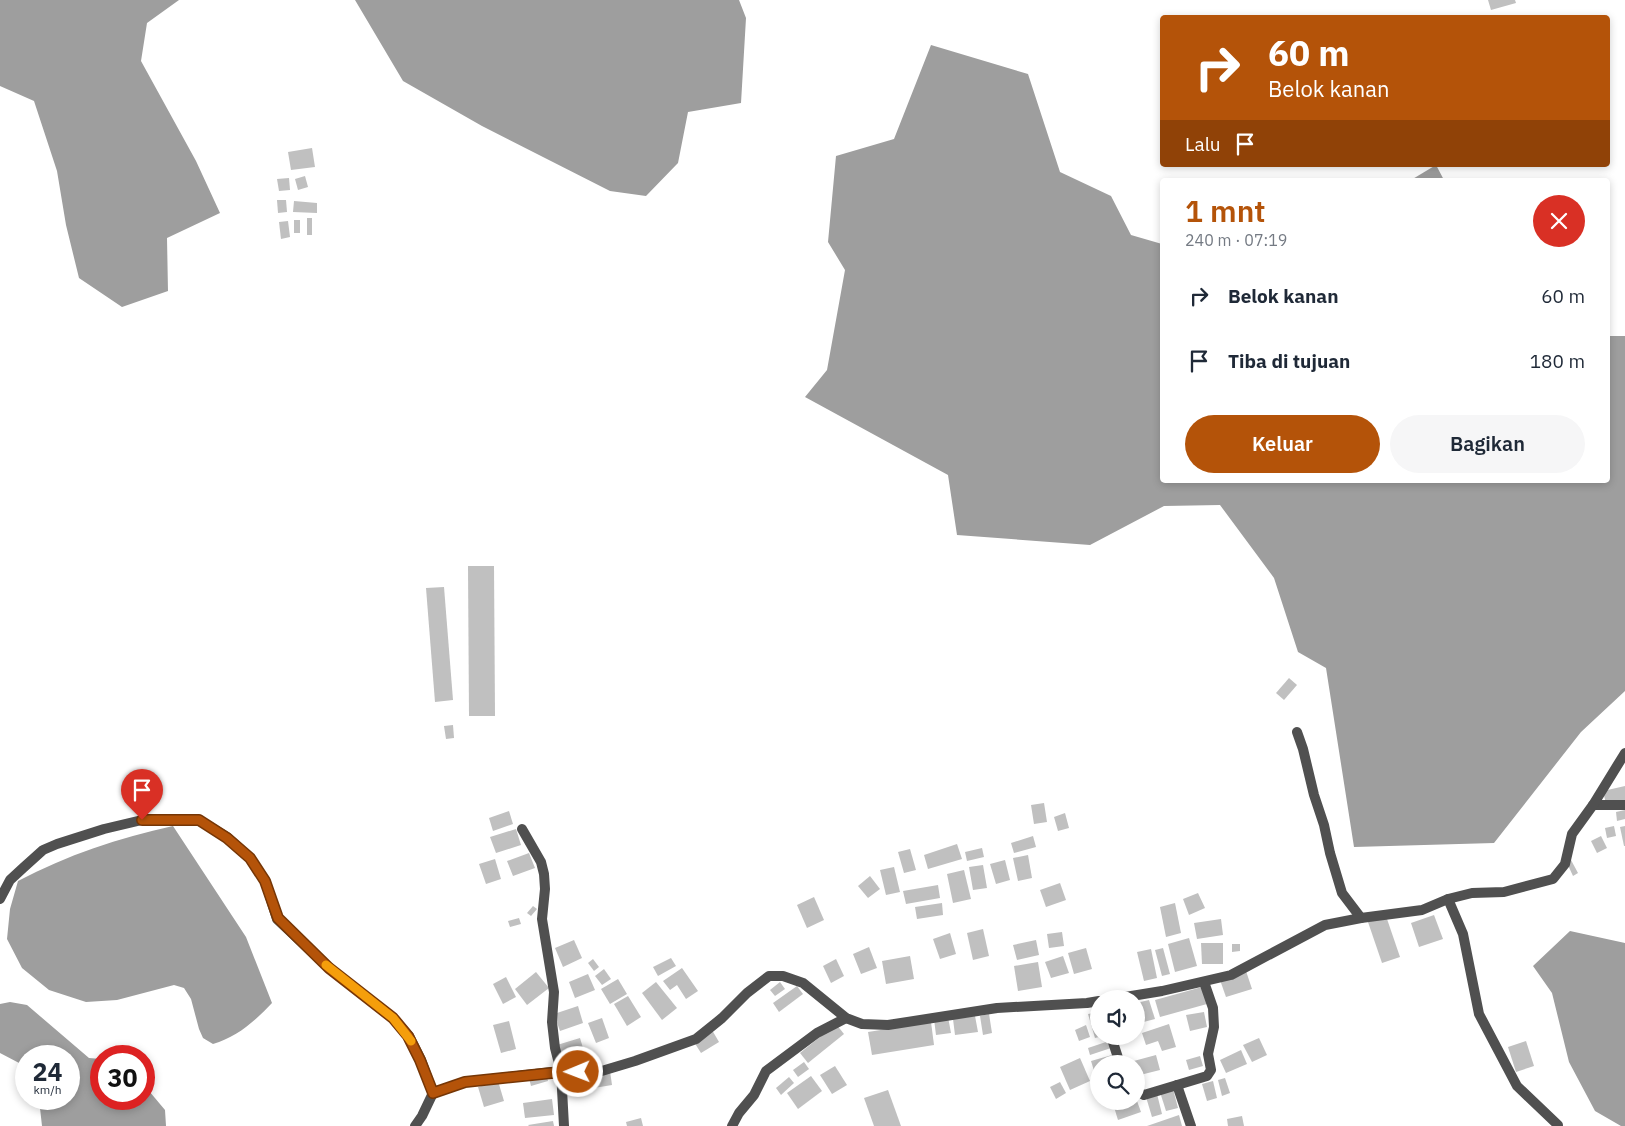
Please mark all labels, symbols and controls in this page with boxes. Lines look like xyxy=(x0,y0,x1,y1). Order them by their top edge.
text: 60 m xyxy=(1268,30,1350,76)
icon: right xyxy=(1185,35,1250,100)
text: Belok kanan xyxy=(1268,74,1390,103)
icon: arrive xyxy=(1231,130,1259,158)
text: Lalu xyxy=(1185,132,1221,156)
text: 1 mnt xyxy=(1185,191,1266,230)
button: close xyxy=(1533,195,1585,247)
text: 240 m · 07:19 xyxy=(1185,230,1287,250)
icon: right xyxy=(1185,282,1213,310)
text: Belok kanan xyxy=(1228,284,1339,308)
text: 60 m xyxy=(1541,284,1585,308)
icon: arrive xyxy=(1185,347,1213,375)
text: Tiba di tujuan xyxy=(1228,349,1350,373)
text: 180 m xyxy=(1530,349,1585,373)
button: Keluar xyxy=(1185,415,1380,473)
button: Bagikan xyxy=(1390,415,1585,473)
pin xyxy=(121,769,163,820)
icon: arrive xyxy=(128,776,156,804)
map controls xyxy=(1090,990,1145,1110)
button: sound xyxy=(1090,990,1145,1045)
speed limit sign: 30 xyxy=(90,1045,155,1110)
position arrow xyxy=(551,1045,603,1097)
text: 24 xyxy=(32,1055,63,1088)
button: search xyxy=(1090,1055,1145,1110)
text: km/h xyxy=(33,1082,62,1097)

